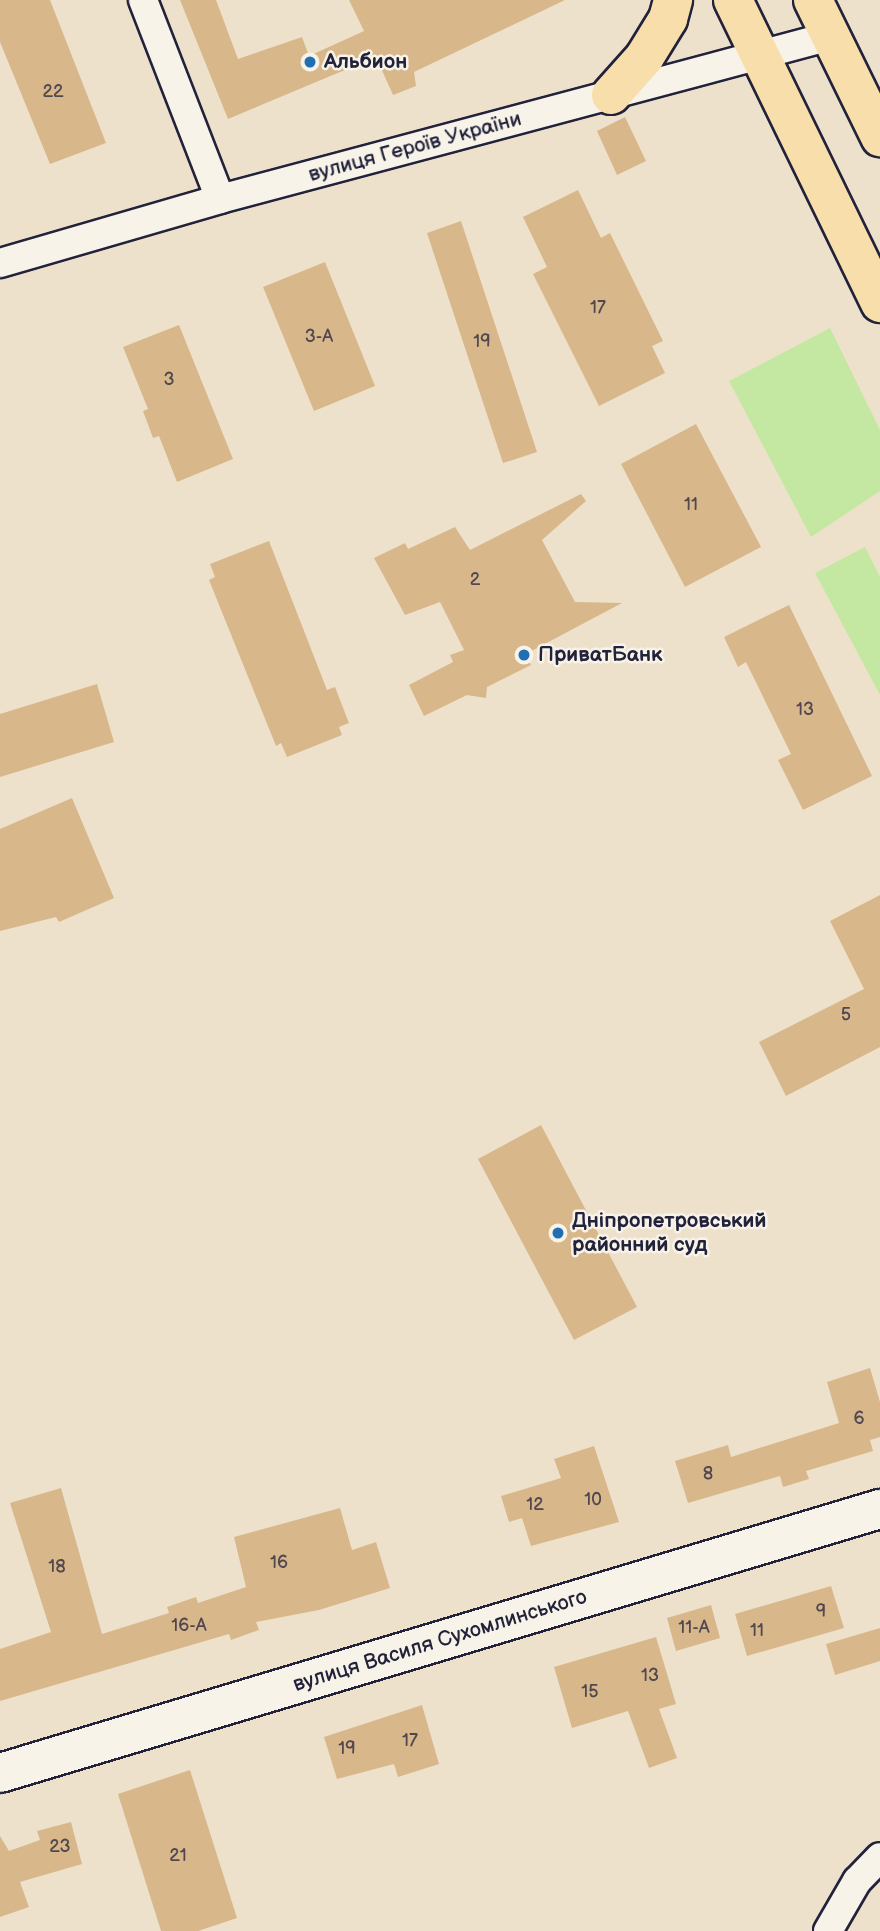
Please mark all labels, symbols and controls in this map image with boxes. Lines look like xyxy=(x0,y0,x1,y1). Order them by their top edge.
place label: Альбион xyxy=(324,49,407,75)
marker: Альбион xyxy=(302,54,318,70)
house number: 22 xyxy=(42,81,64,103)
street label: вулиця Героїв України xyxy=(306,106,524,188)
house number: 17 xyxy=(590,297,606,319)
house number: 3-А xyxy=(305,326,333,348)
house number: 19 xyxy=(473,331,491,353)
house number: 3 xyxy=(163,369,175,391)
house number: 11 xyxy=(684,494,698,516)
house number: 2 xyxy=(470,569,480,591)
place label: ПриватБанк xyxy=(538,642,662,668)
marker: ПриватБанк xyxy=(516,647,532,663)
house number: 13 xyxy=(796,699,814,721)
house number: 5 xyxy=(841,1004,851,1026)
place label: Дніпропетровський районний суд xyxy=(572,1208,766,1258)
marker: Дніпропетровський районний суд xyxy=(550,1225,566,1241)
house number: 6 xyxy=(854,1408,864,1430)
house number: 8 xyxy=(703,1463,713,1485)
house number: 10 xyxy=(584,1489,602,1511)
house number: 12 xyxy=(526,1494,544,1516)
house number: 16 xyxy=(270,1552,288,1574)
house number: 18 xyxy=(48,1556,66,1578)
street label: вулиця Василя Сухомлинського xyxy=(290,1584,590,1698)
house number: 9 xyxy=(816,1601,826,1623)
house number: 16-А xyxy=(171,1615,207,1637)
house number: 11-А xyxy=(678,1617,710,1639)
house number: 11 xyxy=(750,1620,764,1642)
house number: 13 xyxy=(641,1665,659,1687)
house number: 15 xyxy=(581,1681,599,1703)
house number: 17 xyxy=(402,1730,418,1752)
house number: 19 xyxy=(338,1738,356,1760)
house number: 23 xyxy=(49,1836,71,1858)
house number: 21 xyxy=(169,1845,187,1867)

